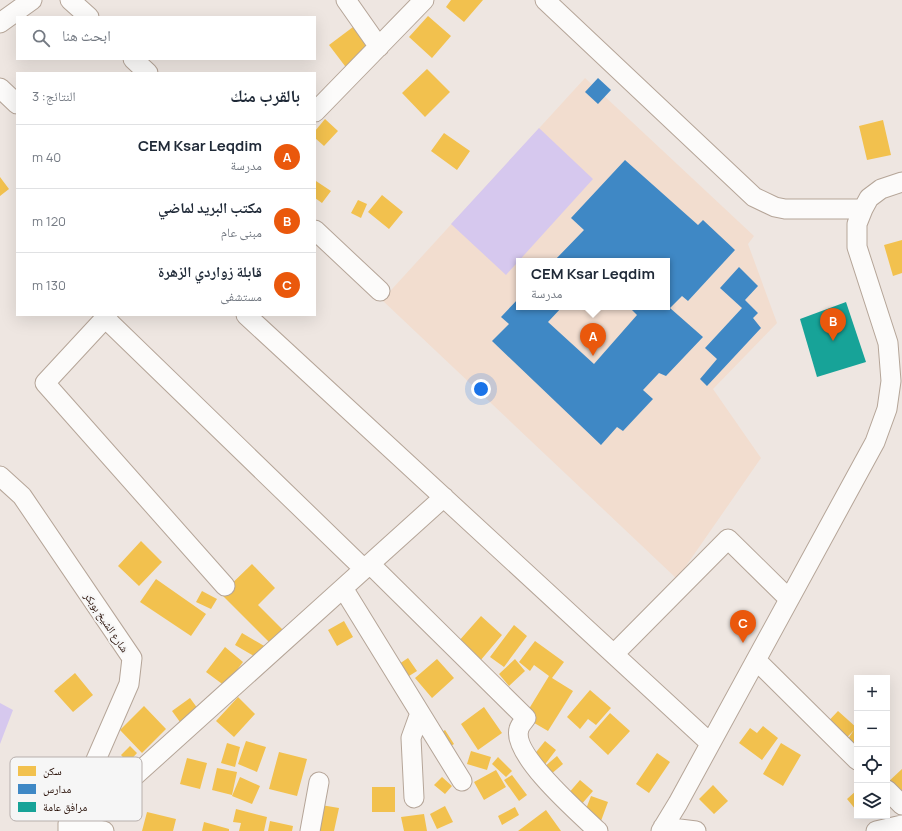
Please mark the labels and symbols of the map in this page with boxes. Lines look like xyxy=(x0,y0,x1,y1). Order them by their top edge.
pin: B xyxy=(820,308,846,341)
pin: A xyxy=(580,323,606,356)
your location xyxy=(471,379,491,399)
street label: شارع الشيخ بوبكر xyxy=(81,588,133,655)
pin: C xyxy=(730,610,756,643)
legend xyxy=(10,757,142,821)
text: سكن xyxy=(43,763,62,778)
text: مدارس xyxy=(43,781,71,796)
text: مرافق عامة xyxy=(43,799,87,814)

